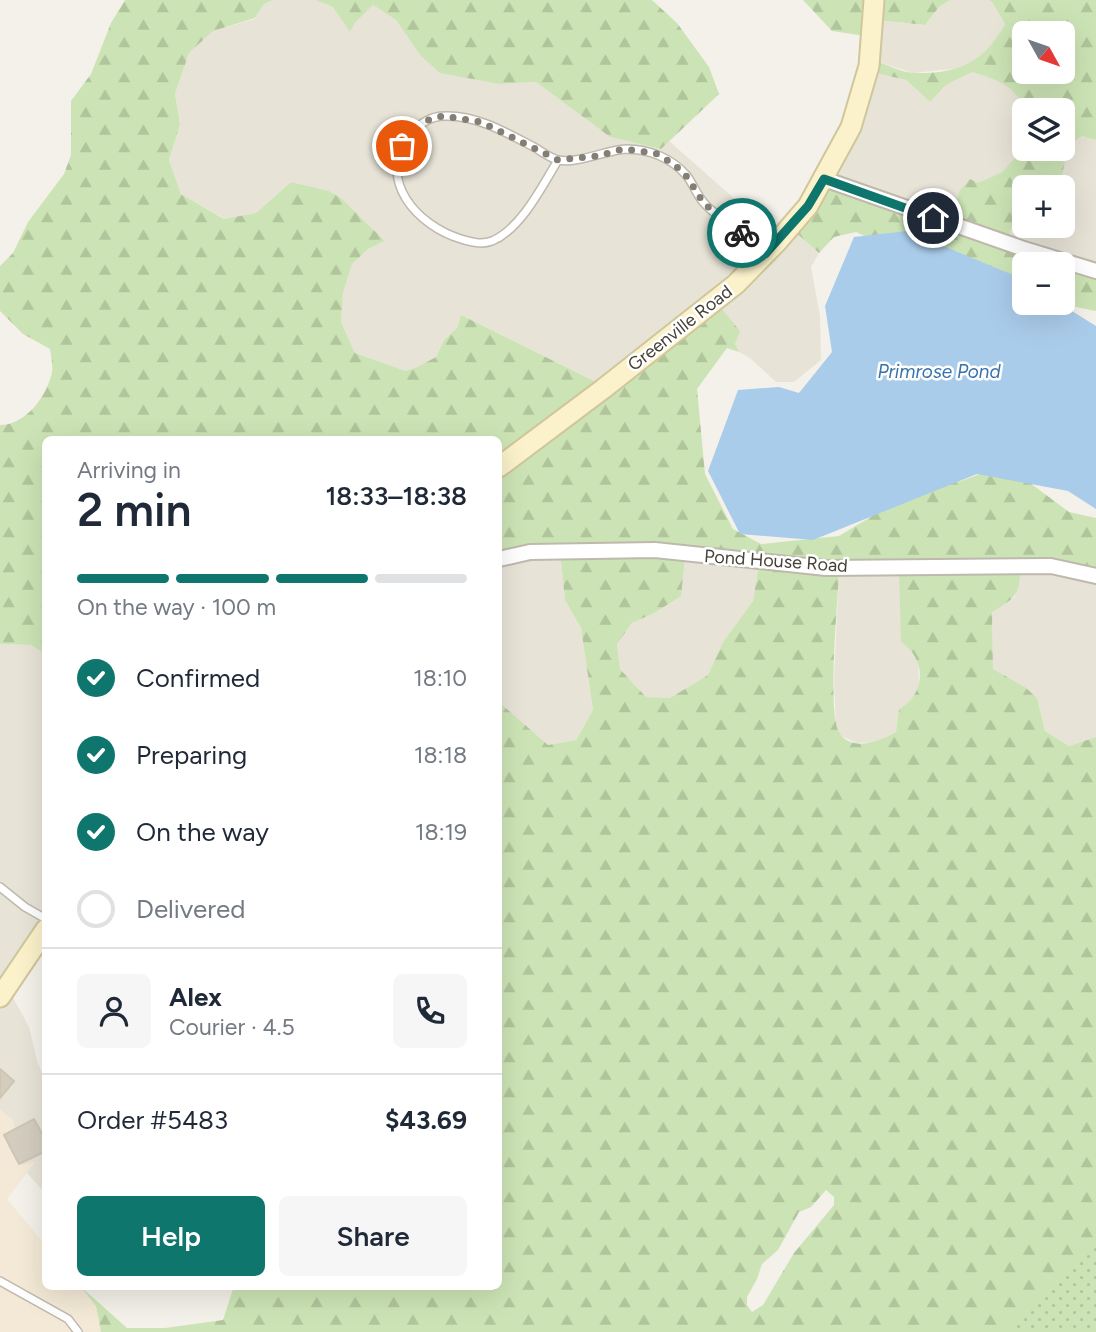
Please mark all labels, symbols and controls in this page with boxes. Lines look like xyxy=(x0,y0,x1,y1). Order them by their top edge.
north arrow xyxy=(1012,21,1074,84)
map controls xyxy=(1012,21,1075,315)
button: layers xyxy=(1012,98,1075,161)
pin xyxy=(372,116,432,176)
icon: bag xyxy=(383,127,421,165)
button: + xyxy=(1012,175,1075,238)
pin xyxy=(903,188,963,248)
courier xyxy=(707,198,777,268)
icon: home xyxy=(914,199,952,237)
icon: bike xyxy=(723,214,761,252)
button: − xyxy=(1012,252,1075,315)
street label: Greenville Road xyxy=(623,280,737,376)
water label: Primrose Pond xyxy=(877,360,1001,383)
text: Arriving in xyxy=(77,456,181,484)
text: 18:33–18:38 xyxy=(325,480,467,512)
text: 2 min xyxy=(77,482,192,538)
street label: Pond House Road xyxy=(703,545,849,577)
text: On the way · 100 m xyxy=(77,593,276,621)
icon: check xyxy=(77,659,115,697)
text: Confirmed xyxy=(136,662,260,694)
text: 18:10 xyxy=(413,664,467,692)
icon: check xyxy=(77,736,115,774)
text: Preparing xyxy=(136,739,247,771)
text: 18:18 xyxy=(414,741,467,769)
icon: check xyxy=(77,813,115,851)
text: On the way xyxy=(136,816,269,848)
text: 18:19 xyxy=(415,818,467,846)
text: Delivered xyxy=(136,893,245,925)
button: person xyxy=(77,974,151,1048)
button: phone xyxy=(393,974,467,1048)
text: Alex xyxy=(169,981,222,1013)
text: Courier · 4.5 xyxy=(169,1013,295,1041)
text: Order #5483 xyxy=(77,1104,228,1136)
text: $43.69 xyxy=(385,1104,467,1136)
button: Help xyxy=(77,1196,265,1276)
button: Share xyxy=(279,1196,467,1276)

